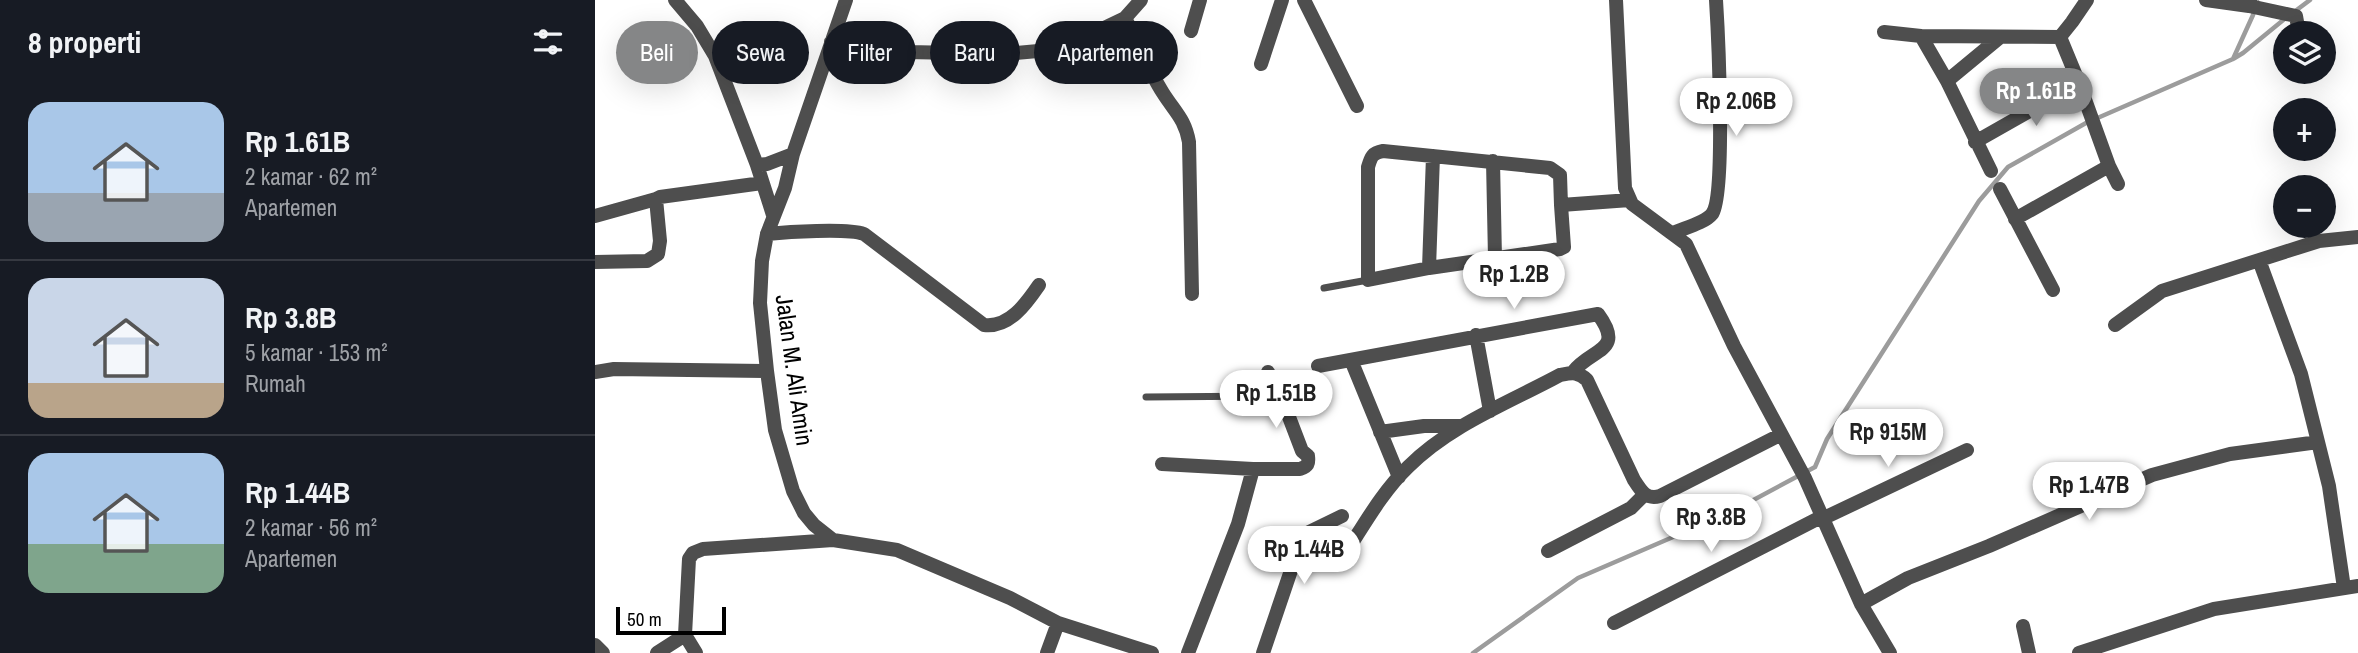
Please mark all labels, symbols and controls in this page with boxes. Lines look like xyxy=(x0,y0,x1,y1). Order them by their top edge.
chip: Beli xyxy=(616,21,698,84)
chip: Sewa xyxy=(712,21,809,84)
chip: Filter xyxy=(823,21,916,84)
chip: Baru xyxy=(930,21,1020,84)
chip: Apartemen xyxy=(1034,21,1178,84)
map controls xyxy=(2273,21,2336,238)
button: layers xyxy=(2273,21,2336,84)
text: 8 properti xyxy=(28,22,141,62)
icon: filters xyxy=(529,23,567,61)
pin: Rp 1.61B xyxy=(1964,68,2108,128)
text: Rp 1.61B xyxy=(1996,75,2076,106)
pin: Rp 2.06B xyxy=(1664,78,1808,138)
text: Rp 2.06B xyxy=(1696,85,1776,116)
button: + xyxy=(2273,98,2336,161)
text: Rp 1.61B xyxy=(245,121,350,161)
icon: home xyxy=(84,130,168,214)
text: 2 kamar · 62 m² xyxy=(245,161,377,192)
button: − xyxy=(2273,175,2336,238)
text: Apartemen xyxy=(245,192,337,223)
pin: Rp 1.2B xyxy=(1449,252,1579,311)
text: Rp 1.2B xyxy=(1479,258,1549,289)
street label: Jalan M. Ali Amin xyxy=(769,292,821,448)
text: Rp 3.8B xyxy=(245,297,337,337)
icon: home xyxy=(84,306,168,390)
text: 5 kamar · 153 m² xyxy=(245,337,388,368)
text: Rumah xyxy=(245,368,306,399)
pin: Rp 1.51B xyxy=(1204,370,1348,430)
text: Rp 1.51B xyxy=(1236,377,1316,408)
pin: Rp 915M xyxy=(1823,410,1953,469)
text: Rp 915M xyxy=(1849,416,1927,447)
pin: Rp 1.47B xyxy=(2017,462,2161,522)
text: Rp 1.47B xyxy=(2049,469,2129,500)
text: Rp 1.44B xyxy=(245,472,350,512)
icon: home xyxy=(84,481,168,565)
pin: Rp 3.8B xyxy=(1646,494,1776,554)
text: Rp 3.8B xyxy=(1676,501,1746,532)
text: 2 kamar · 56 m² xyxy=(245,512,377,543)
pin: Rp 1.44B xyxy=(1232,526,1376,586)
text: Rp 1.44B xyxy=(1264,533,1344,564)
text: Apartemen xyxy=(245,543,337,574)
scale bar xyxy=(616,604,726,636)
text: 50 m xyxy=(627,606,662,632)

